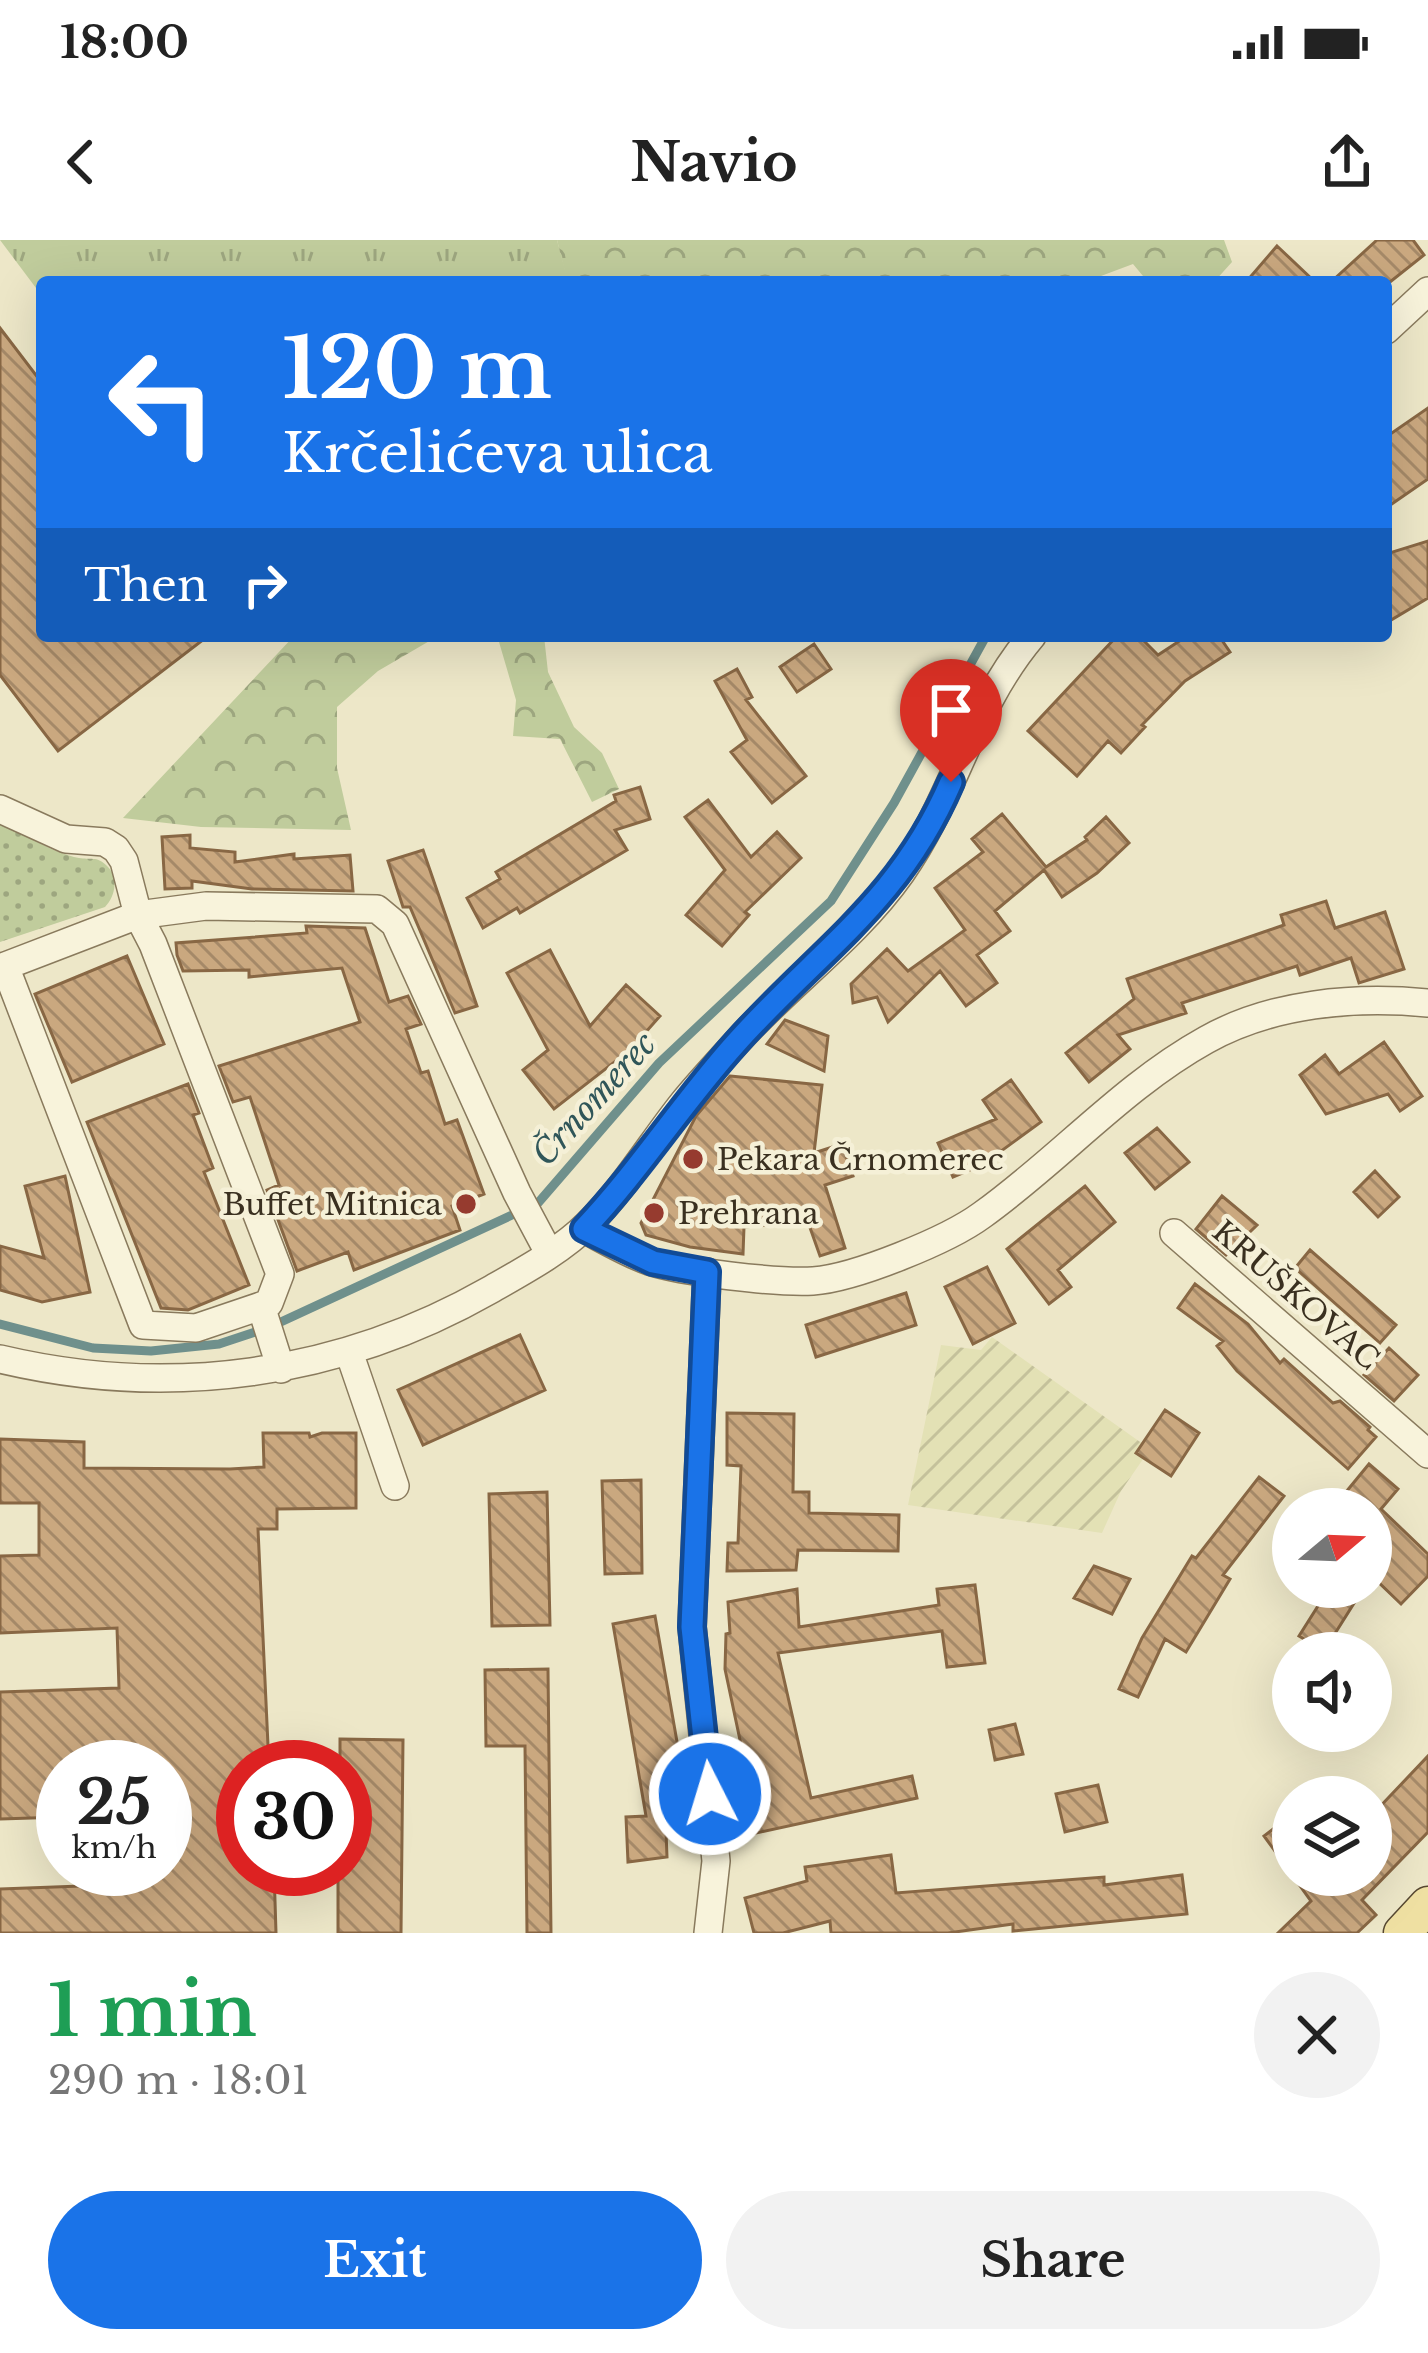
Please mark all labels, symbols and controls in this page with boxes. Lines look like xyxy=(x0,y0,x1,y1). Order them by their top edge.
text: 18:00 xyxy=(60,14,189,70)
icon: back xyxy=(48,129,114,195)
text: Navio xyxy=(630,129,798,196)
icon: share xyxy=(1314,129,1380,195)
text: 120 m xyxy=(282,317,552,421)
icon: left xyxy=(84,324,240,480)
text: Krčelićeva ulica xyxy=(282,420,713,487)
icon: right xyxy=(232,552,298,618)
text: Then xyxy=(84,557,208,613)
pin xyxy=(900,659,1002,782)
icon: arrive xyxy=(918,677,984,743)
water label: Črnomerec xyxy=(523,1024,665,1174)
place label: Pekara Črnomerec xyxy=(717,1141,1004,1178)
marker: Pekara Črnomerec xyxy=(680,1146,706,1172)
place label: Buffet Mitnica xyxy=(222,1186,442,1223)
marker: Buffet Mitnica xyxy=(453,1191,479,1217)
place label: Prehrana xyxy=(678,1195,819,1232)
marker: Prehrana xyxy=(641,1200,667,1226)
street label: KRUŠKOVAC xyxy=(1205,1213,1387,1377)
north arrow xyxy=(1272,1488,1392,1608)
map controls xyxy=(1272,1488,1392,1896)
button: sound xyxy=(1272,1632,1392,1752)
position arrow xyxy=(647,1731,773,1857)
speed limit sign: 30 xyxy=(216,1740,372,1896)
text: 25 xyxy=(77,1766,151,1840)
button: layers xyxy=(1272,1776,1392,1896)
text: km/h xyxy=(71,1829,157,1866)
text: 1 min xyxy=(48,1966,257,2055)
button: close xyxy=(1254,1972,1380,2098)
text: 290 m · 18:01 xyxy=(48,2056,309,2105)
button: Exit xyxy=(48,2191,702,2329)
button: Share xyxy=(726,2191,1380,2329)

